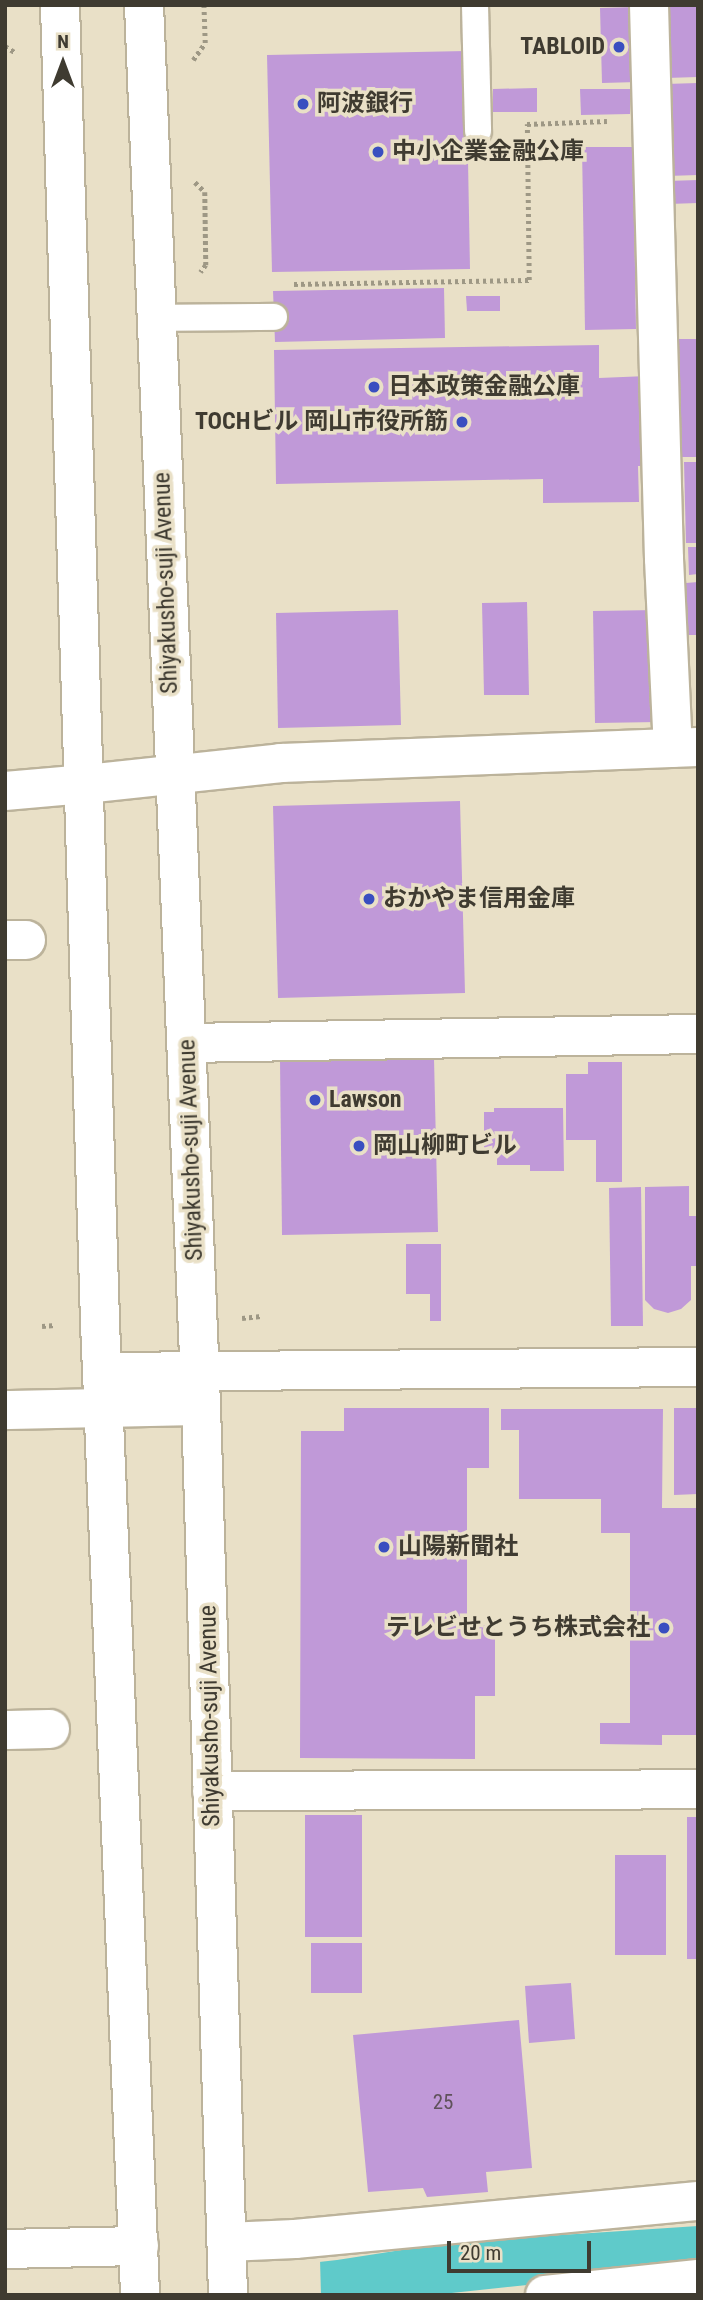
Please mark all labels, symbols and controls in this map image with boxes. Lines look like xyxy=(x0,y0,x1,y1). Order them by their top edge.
north arrow xyxy=(28,28,98,98)
text: N xyxy=(57,30,69,53)
place label: TABLOID xyxy=(520,33,605,61)
marker: TABLOID xyxy=(611,39,627,55)
place label: 阿波銀行 xyxy=(317,90,413,118)
marker: 阿波銀行 xyxy=(295,96,311,112)
place label: 中小企業金融公庫 xyxy=(392,138,584,166)
marker: 中小企業金融公庫 xyxy=(370,144,386,160)
place label: 日本政策金融公庫 xyxy=(388,373,580,401)
marker: 日本政策金融公庫 xyxy=(366,379,382,395)
place label: TOCHビル 岡山市役所筋 xyxy=(195,408,448,436)
marker: TOCHビル 岡山市役所筋 xyxy=(454,414,470,430)
street label: Shiyakusho-suji Avenue xyxy=(148,472,184,694)
place label: おかやま信用金庫 xyxy=(383,885,575,913)
marker: おかやま信用金庫 xyxy=(361,891,377,907)
street label: Shiyakusho-suji Avenue xyxy=(173,1039,209,1261)
place label: Lawson xyxy=(329,1086,402,1114)
marker: Lawson xyxy=(307,1092,323,1108)
place label: 岡山柳町ビル xyxy=(373,1132,517,1160)
marker: 岡山柳町ビル xyxy=(351,1138,367,1154)
place label: 山陽新聞社 xyxy=(398,1533,518,1561)
marker: 山陽新聞社 xyxy=(376,1539,392,1555)
street label: Shiyakusho-suji Avenue xyxy=(194,1605,226,1827)
place label: テレビせとうち株式会社 xyxy=(386,1614,650,1642)
marker: テレビせとうち株式会社 xyxy=(656,1620,672,1636)
house number: 25 xyxy=(433,2089,453,2115)
scale bar xyxy=(451,2226,594,2270)
text: 20 m xyxy=(460,2241,501,2265)

